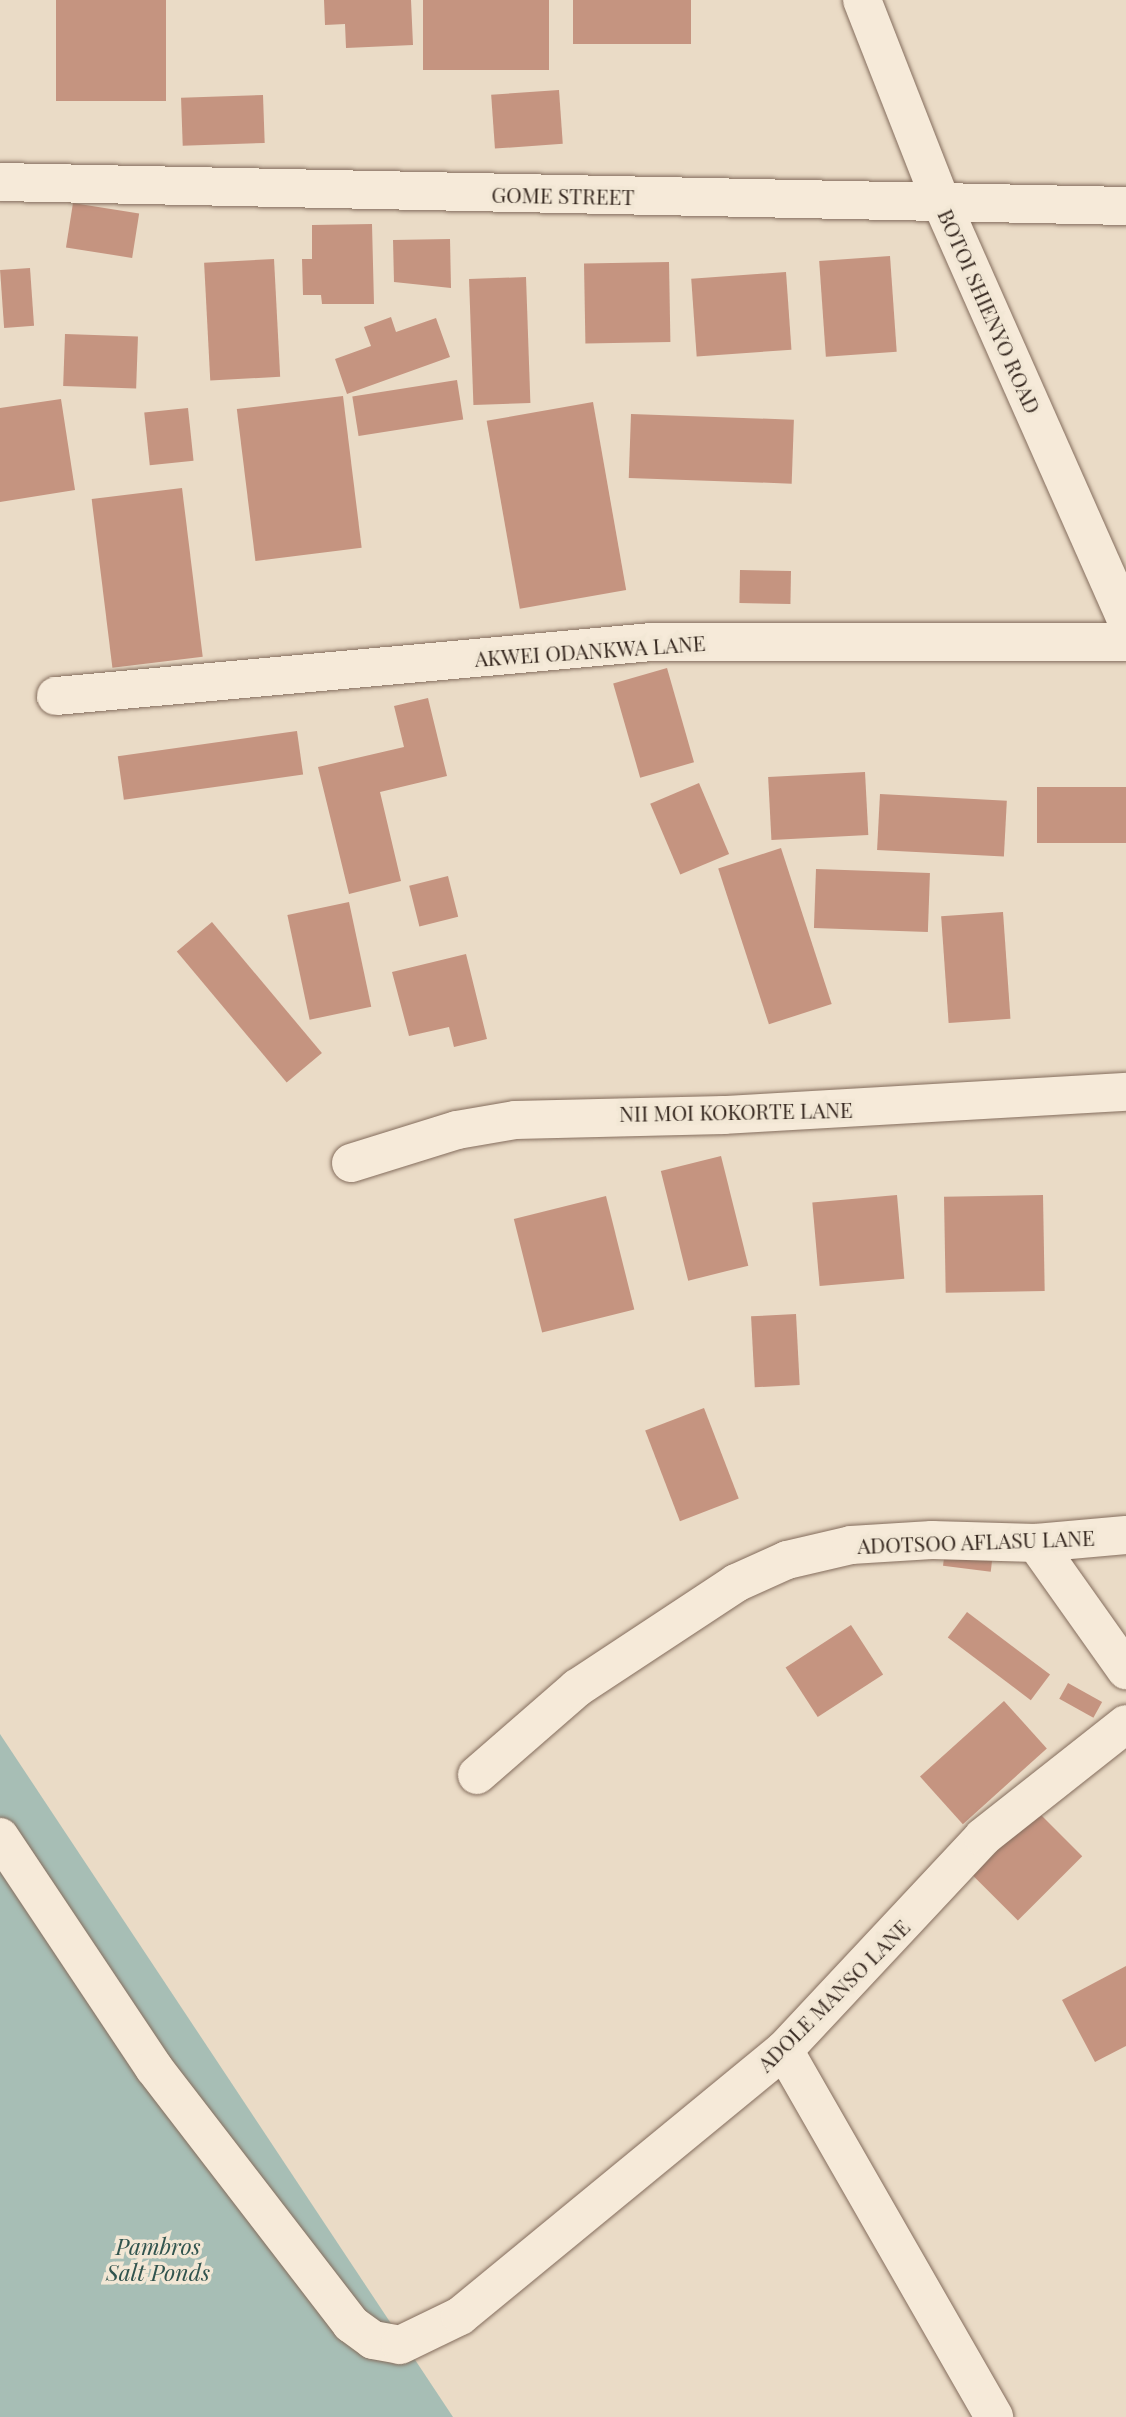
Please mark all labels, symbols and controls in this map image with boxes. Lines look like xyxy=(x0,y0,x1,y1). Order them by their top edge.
street label: GOME STREET xyxy=(491,181,635,209)
street label: BOTOI SHIENYO ROAD xyxy=(934,205,1046,417)
street label: AKWEI ODANKWA LANE xyxy=(474,629,706,671)
street label: NII MOI KOKORTE LANE xyxy=(619,1096,853,1126)
street label: ADOTSOO AFLASU LANE xyxy=(856,1524,1096,1558)
street label: ADOLE MANSO LANE xyxy=(752,1914,914,2076)
water label: Pambros Salt Ponds xyxy=(106,2232,210,2286)

